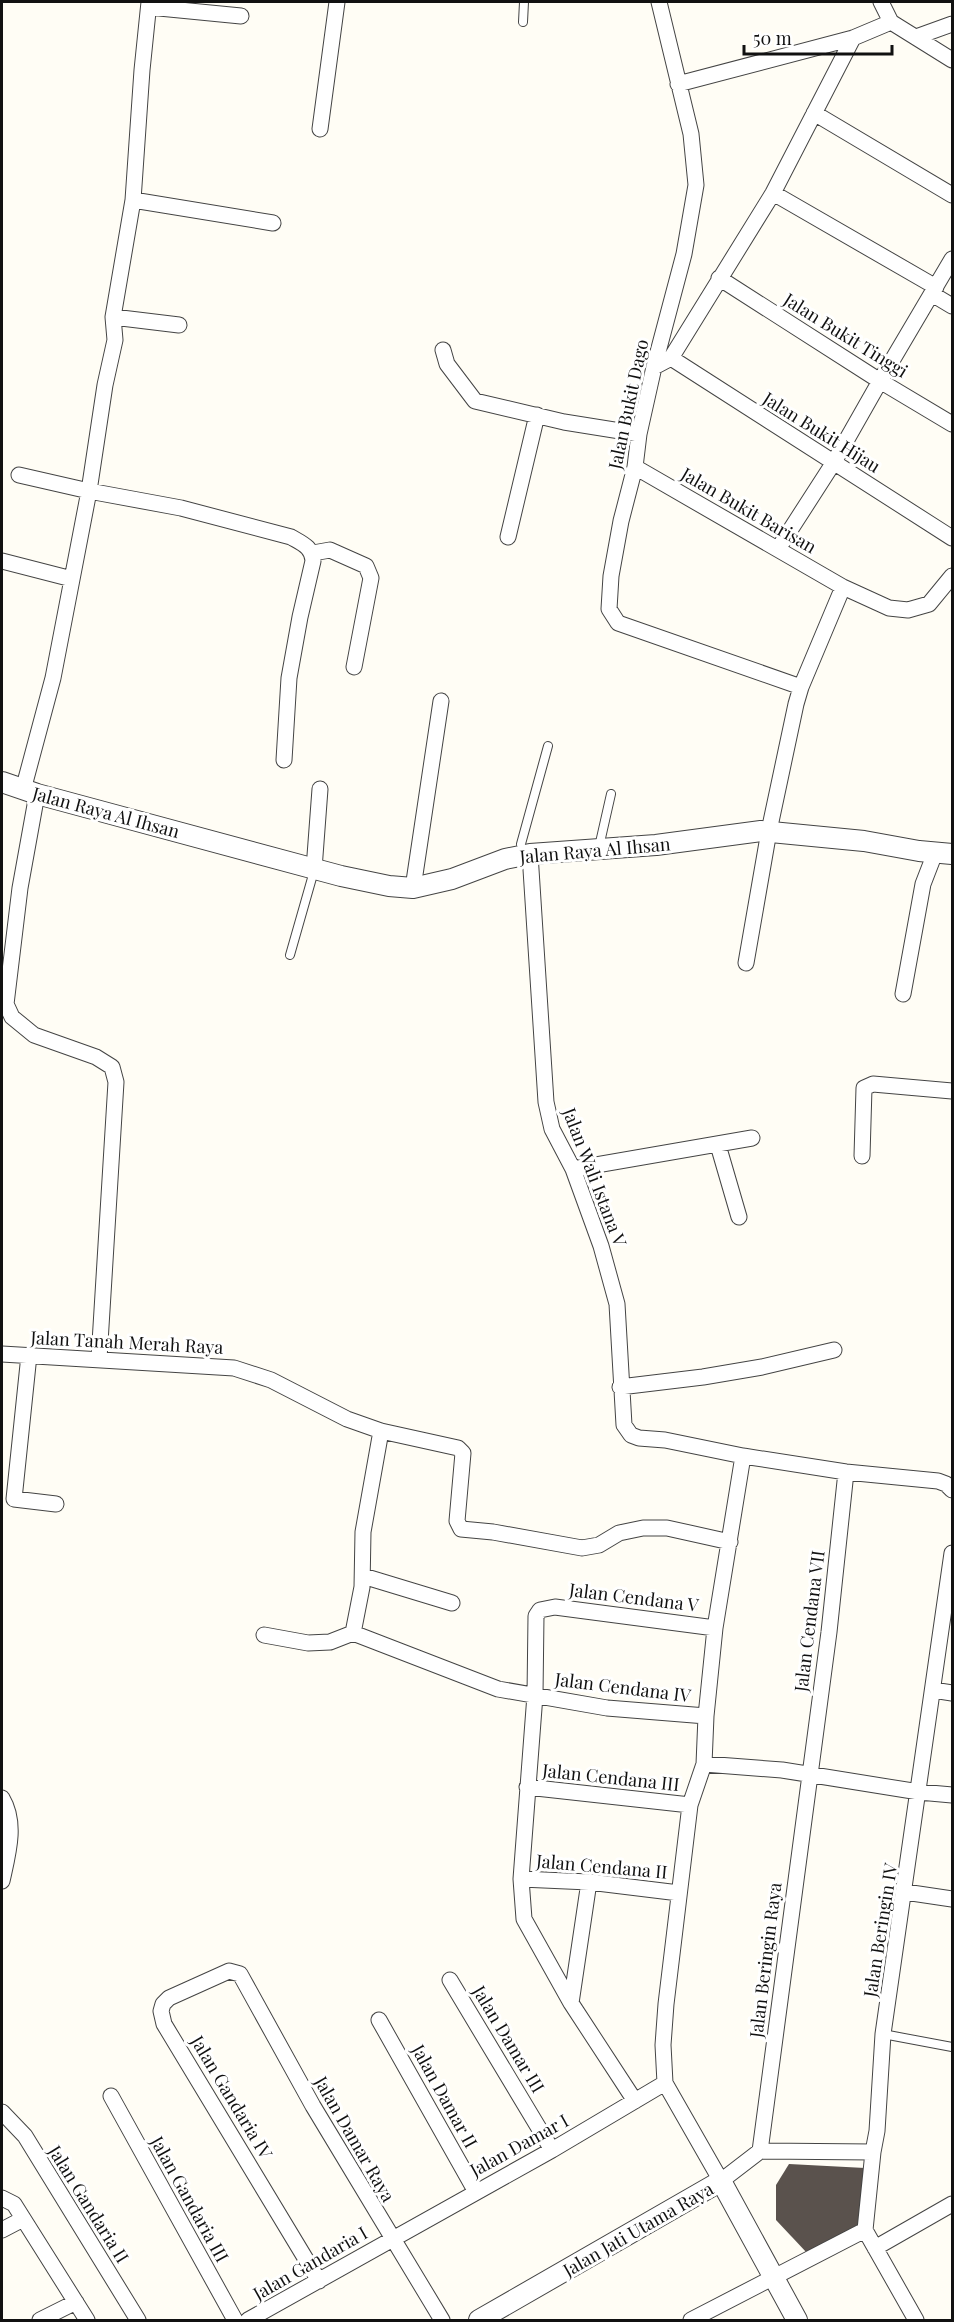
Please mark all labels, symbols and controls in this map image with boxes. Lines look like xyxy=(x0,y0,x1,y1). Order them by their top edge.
scale bar xyxy=(744,18,892,56)
text: 50 m xyxy=(753,26,792,50)
street label: Jalan Bukit Tinggi xyxy=(779,287,913,383)
street label: Jalan Bukit Dago xyxy=(602,337,654,472)
street label: Jalan Bukit Hijau xyxy=(758,386,886,478)
street label: Jalan Bukit Barisan xyxy=(676,461,821,559)
street label: Jalan Raya Al Ihsan xyxy=(29,781,182,843)
street label: Jalan Raya Al Ihsan xyxy=(518,831,672,869)
street label: Jalan Wali Istana V xyxy=(557,1103,633,1250)
street label: Jalan Tanah Merah Raya xyxy=(29,1325,224,1359)
street label: Jalan Cendana VII xyxy=(788,1549,830,1694)
street label: Jalan Cendana V xyxy=(567,1577,701,1617)
street label: Jalan Cendana IV xyxy=(553,1667,693,1707)
street label: Jalan Cendana III xyxy=(540,1758,681,1796)
street label: Jalan Cendana II xyxy=(534,1848,669,1884)
street label: Jalan Beringin IV xyxy=(857,1861,903,2000)
street label: Jalan Beringin Raya xyxy=(743,1881,786,2040)
street label: Jalan Damar III xyxy=(467,1980,550,2097)
street label: Jalan Gandaria IV xyxy=(185,2030,279,2163)
street label: Jalan Damar II xyxy=(406,2039,483,2152)
street label: Jalan Damar Raya xyxy=(309,2071,401,2206)
street label: Jalan Damar I xyxy=(465,2108,572,2182)
street label: Jalan Gandaria III xyxy=(145,2131,235,2266)
street label: Jalan Gandaria II xyxy=(43,2140,135,2267)
street label: Jalan Jati Utama Raya xyxy=(558,2176,717,2282)
street label: Jalan Gandaria I xyxy=(248,2221,371,2306)

